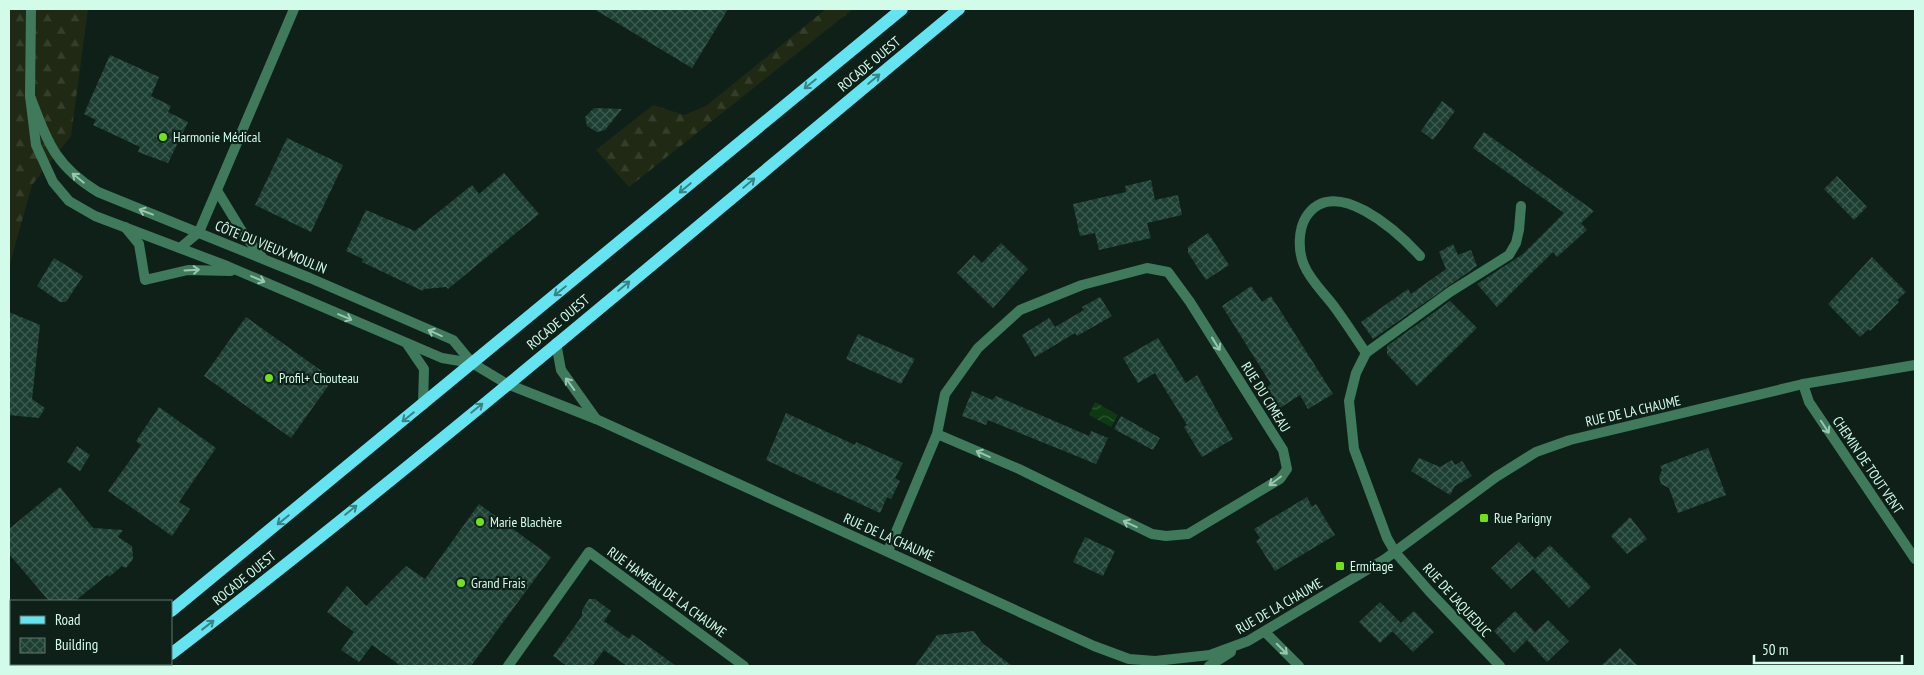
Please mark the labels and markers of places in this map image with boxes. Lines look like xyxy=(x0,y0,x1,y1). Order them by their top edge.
place label: Harmonie Médical xyxy=(173,128,261,146)
marker: Harmonie Médical xyxy=(157,131,169,143)
place label: Profil+ Chouteau xyxy=(279,369,359,387)
marker: Profil+ Chouteau xyxy=(263,372,275,384)
place label: Rue Parigny xyxy=(1494,509,1552,527)
marker: Rue Parigny xyxy=(1478,512,1490,524)
place label: Marie Blachère xyxy=(490,513,562,531)
marker: Marie Blachère xyxy=(474,516,486,528)
place label: Ermitage xyxy=(1350,557,1393,575)
marker: Ermitage xyxy=(1334,560,1346,572)
place label: Grand Frais xyxy=(471,574,526,592)
marker: Grand Frais xyxy=(455,577,467,589)

